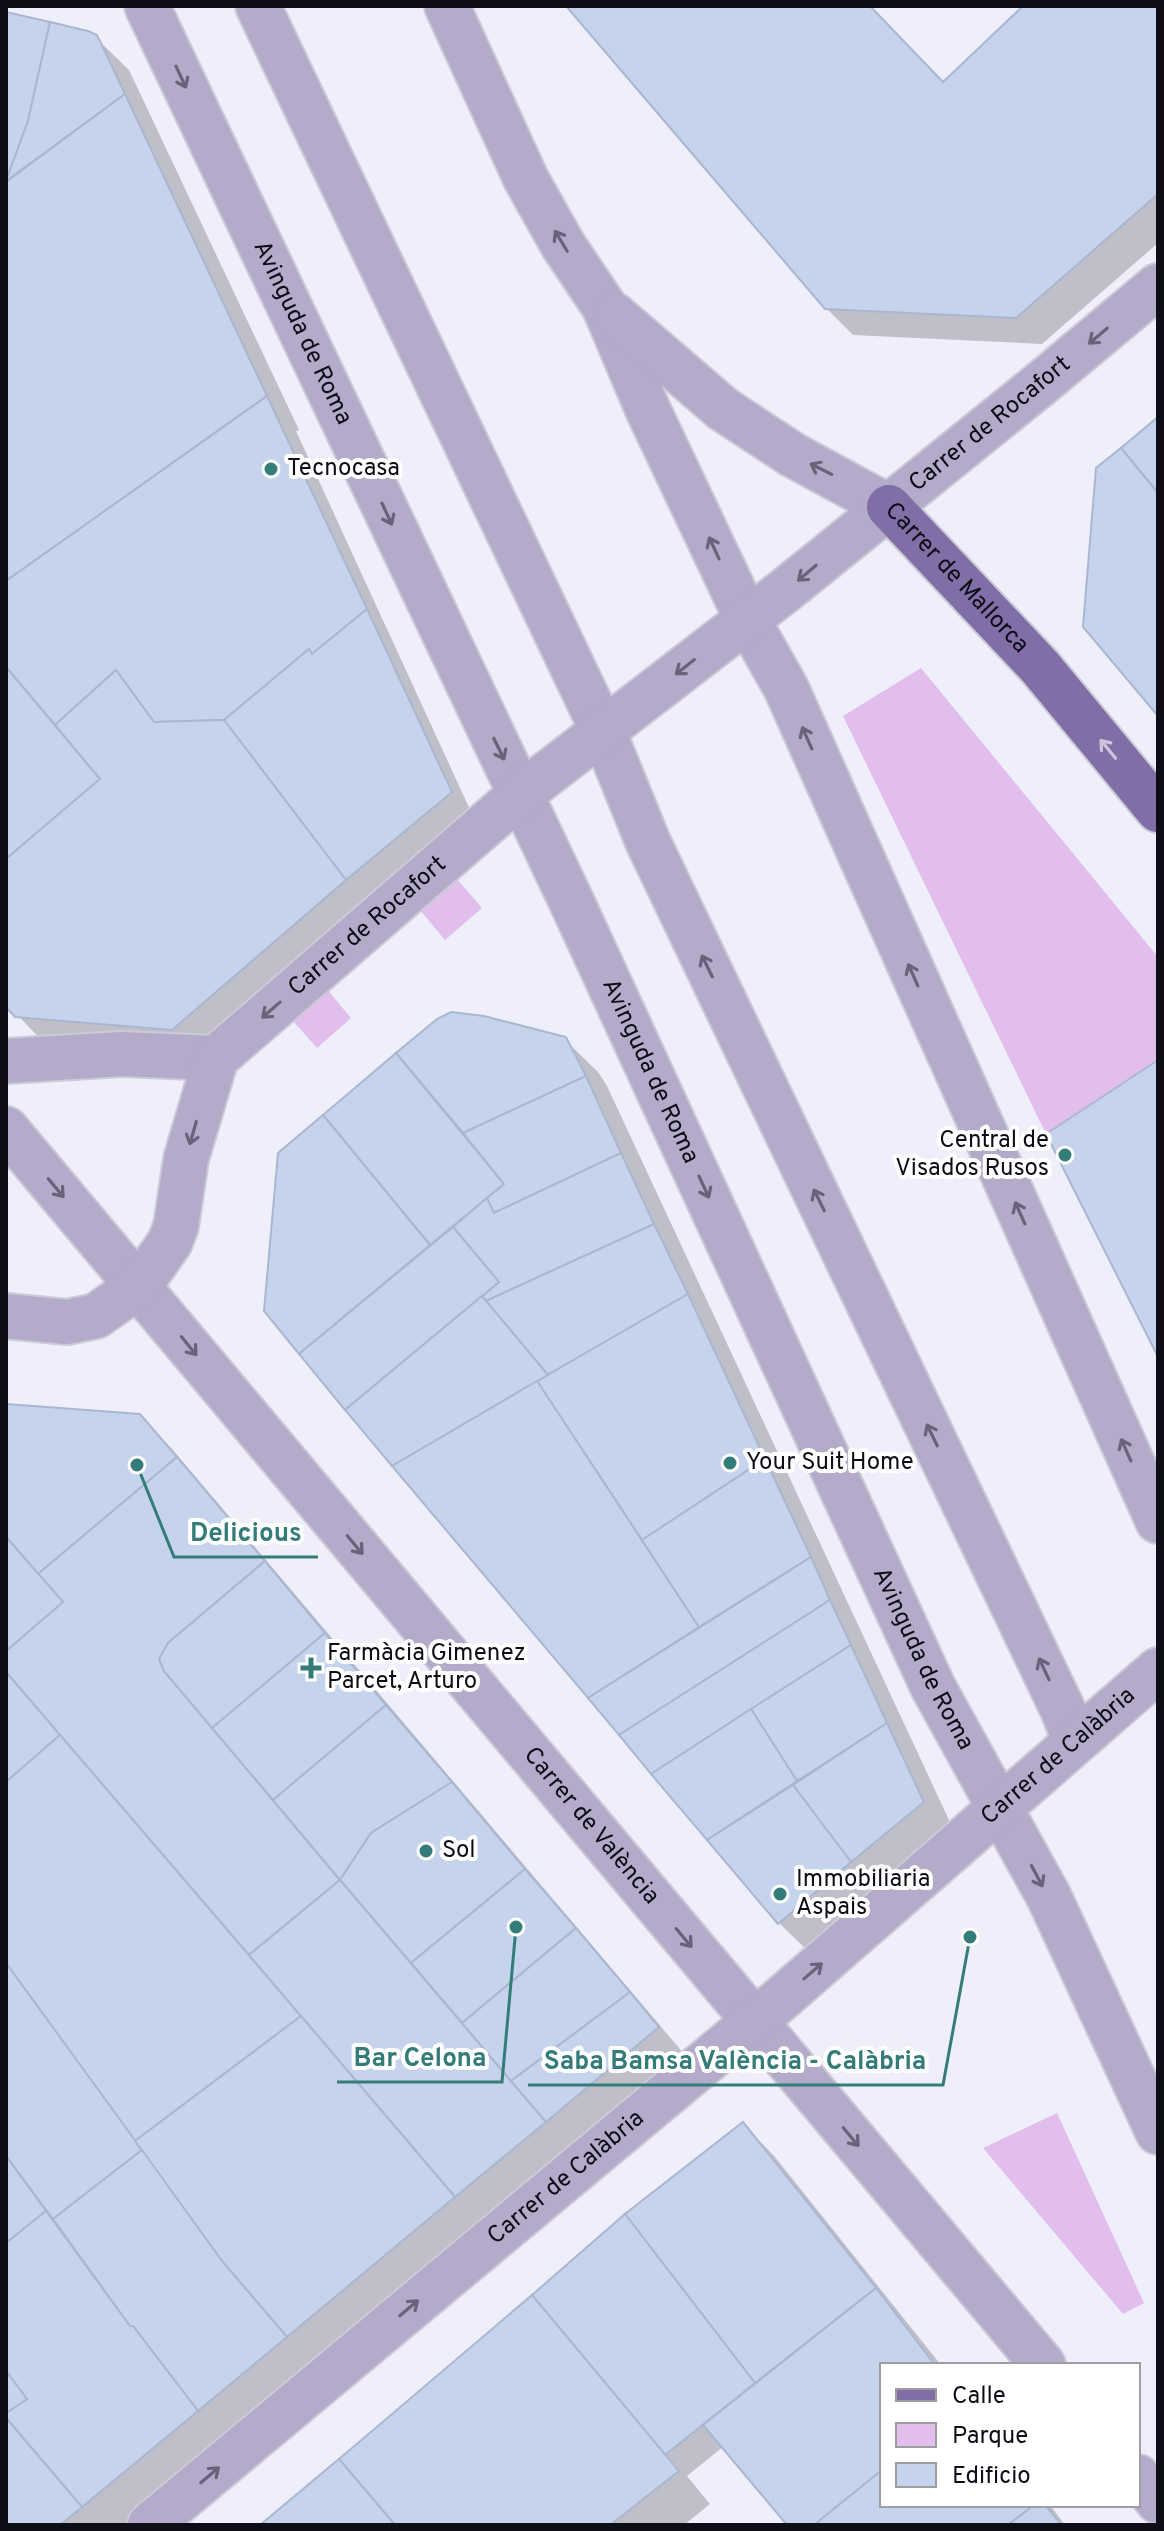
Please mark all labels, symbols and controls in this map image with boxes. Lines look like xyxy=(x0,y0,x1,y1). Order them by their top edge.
one-way arrow xyxy=(174,64,189,88)
one-way arrow xyxy=(553,229,568,253)
street label: Avinguda de Roma xyxy=(246,236,358,430)
one-way arrow xyxy=(1089,327,1109,345)
street label: Carrer de Rocafort xyxy=(903,350,1077,499)
place label: Tecnocasa xyxy=(287,454,400,484)
marker: Tecnocasa xyxy=(262,460,280,478)
one-way arrow xyxy=(810,460,834,476)
street label: Carrer de Mallorca xyxy=(878,496,1035,660)
one-way arrow xyxy=(380,502,395,526)
one-way arrow xyxy=(706,537,721,561)
one-way arrow xyxy=(797,564,817,582)
one-way arrow xyxy=(675,659,696,676)
one-way arrow xyxy=(799,726,814,750)
one-way arrow xyxy=(492,737,507,761)
one-way arrow xyxy=(1100,739,1118,760)
street label: Carrer de Rocafort xyxy=(282,850,453,1003)
one-way arrow xyxy=(699,954,714,978)
one-way arrow xyxy=(905,964,920,988)
street label: Avinguda de Roma xyxy=(594,974,705,1168)
one-way arrow xyxy=(262,1001,282,1019)
one-way arrow xyxy=(185,1120,199,1145)
place label: Central de Visados Rusos xyxy=(895,1126,1049,1184)
marker: Central de Visados Rusos xyxy=(1056,1146,1074,1164)
one-way arrow xyxy=(697,1175,712,1199)
one-way arrow xyxy=(47,1178,65,1198)
one-way arrow xyxy=(811,1189,826,1213)
one-way arrow xyxy=(1011,1201,1026,1225)
one-way arrow xyxy=(180,1335,197,1356)
one-way arrow xyxy=(924,1423,939,1447)
one-way arrow xyxy=(1118,1438,1133,1462)
place label: Your Suit Home xyxy=(746,1448,914,1478)
marker: Your Suit Home xyxy=(721,1454,739,1472)
callout: Delicious xyxy=(174,1507,318,1557)
text: Delicious xyxy=(190,1518,302,1551)
one-way arrow xyxy=(346,1534,364,1555)
street label: Avinguda de Roma xyxy=(865,1563,980,1756)
place label: Farmàcia Gimenez Parcet, Arturo xyxy=(327,1639,526,1697)
one-way arrow xyxy=(1036,1658,1051,1682)
marker: Farmàcia Gimenez Parcet, Arturo xyxy=(302,1659,320,1677)
street label: Carrer de Calàbria xyxy=(975,1681,1142,1832)
street label: Carrer de València xyxy=(516,1741,665,1911)
place label: Sol xyxy=(442,1836,476,1866)
marker: Sol xyxy=(417,1842,435,1860)
one-way arrow xyxy=(1030,1863,1046,1887)
place label: Immobiliaria Aspais xyxy=(796,1865,930,1923)
marker: Immobiliaria Aspais xyxy=(771,1885,789,1903)
one-way arrow xyxy=(675,1927,693,1948)
one-way arrow xyxy=(803,1962,823,1980)
callout: Bar Celona xyxy=(337,2032,502,2082)
callout: Saba Bamsa València - Calàbria xyxy=(528,2035,943,2085)
text: Bar Celona xyxy=(353,2043,487,2076)
text: Saba Bamsa València - Calàbria xyxy=(544,2046,926,2079)
street label: Carrer de Calàbria xyxy=(482,2104,651,2252)
one-way arrow xyxy=(842,2127,860,2147)
one-way arrow xyxy=(399,2299,419,2317)
legend xyxy=(880,2363,1140,2507)
text: Calle xyxy=(952,2382,1006,2412)
text: Parque xyxy=(952,2422,1028,2452)
text: Edificio xyxy=(952,2462,1031,2492)
one-way arrow xyxy=(199,2466,220,2484)

